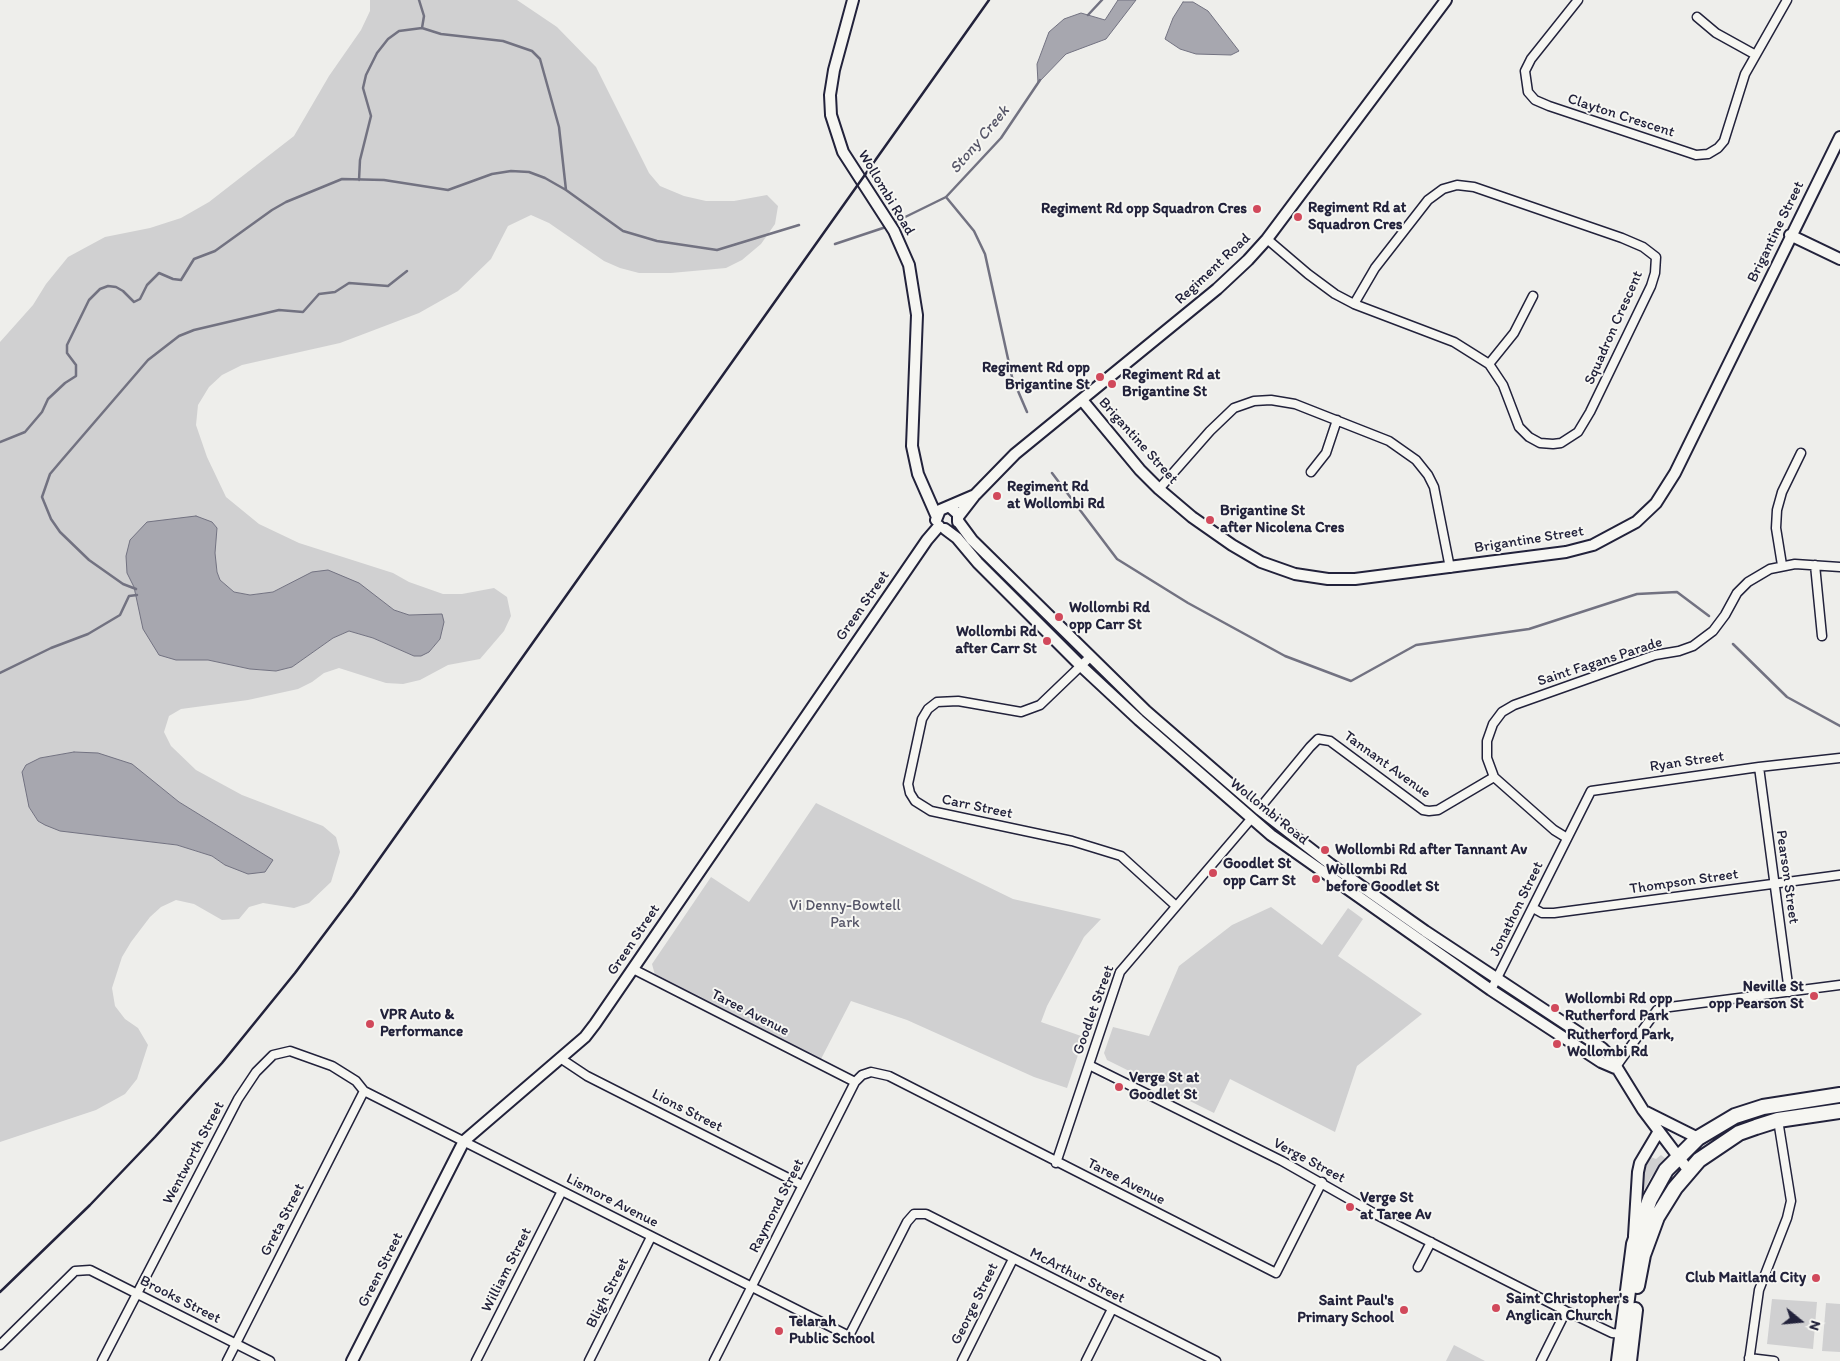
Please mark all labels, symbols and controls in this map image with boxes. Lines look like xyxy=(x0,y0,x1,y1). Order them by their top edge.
street label: Clayton Crescent xyxy=(1565,90,1677,142)
water label: Stony Creek xyxy=(946,102,1014,178)
street label: Wollombi Road xyxy=(854,147,918,239)
street label: Brigantine Street xyxy=(1744,178,1808,286)
place label: Regiment Rd at Squadron Cres xyxy=(1308,199,1406,234)
place label: Regiment Rd opp Squadron Cres xyxy=(1041,200,1247,218)
marker: Regiment Rd opp Squadron Cres xyxy=(1251,203,1263,215)
marker: Regiment Rd at Squadron Cres xyxy=(1292,211,1304,223)
street label: Regiment Road xyxy=(1171,229,1255,309)
street label: Squadron Crescent xyxy=(1581,268,1647,388)
place label: Regiment Rd opp Brigantine St xyxy=(982,359,1090,394)
place label: Regiment Rd at Brigantine St xyxy=(1122,366,1220,401)
marker: Regiment Rd opp Brigantine St xyxy=(1094,371,1106,383)
marker: Regiment Rd at Brigantine St xyxy=(1106,378,1118,390)
street label: Brigantine Street xyxy=(1094,394,1182,488)
place label: Regiment Rd at Wollombi Rd xyxy=(1007,478,1105,513)
marker: Regiment Rd at Wollombi Rd xyxy=(991,490,1003,502)
place label: Brigantine St after Nicolena Cres xyxy=(1220,502,1344,537)
marker: Brigantine St after Nicolena Cres xyxy=(1204,514,1216,526)
street label: Brigantine Street xyxy=(1473,522,1585,558)
street label: Green Street xyxy=(832,567,894,645)
place label: Wollombi Rd opp Carr St xyxy=(1069,599,1150,634)
marker: Wollombi Rd opp Carr St xyxy=(1053,611,1065,623)
place label: Wollombi Rd after Carr St xyxy=(955,623,1037,658)
street label: Saint Fagans Parade xyxy=(1535,633,1665,691)
marker: Wollombi Rd after Carr St xyxy=(1041,635,1053,647)
street label: Tannant Avenue xyxy=(1340,727,1434,803)
street label: Ryan Street xyxy=(1649,748,1725,776)
street label: Wollombi Road xyxy=(1226,775,1312,849)
street label: Carr Street xyxy=(940,791,1014,823)
street label: Pearson Street xyxy=(1772,829,1802,925)
place label: Wollombi Rd after Tannant Av xyxy=(1335,841,1527,859)
marker: Wollombi Rd after Tannant Av xyxy=(1319,844,1331,856)
place label: Goodlet St opp Carr St xyxy=(1223,855,1296,890)
street label: Jonathon Street xyxy=(1486,859,1548,959)
place label: Wollombi Rd before Goodlet St xyxy=(1326,861,1439,896)
street label: Thompson Street xyxy=(1629,865,1739,899)
marker: Goodlet St opp Carr St xyxy=(1207,867,1219,879)
marker: Wollombi Rd before Goodlet St xyxy=(1310,873,1322,885)
park label: Vi Denny-Bowtell Park xyxy=(789,897,901,932)
street label: Green Street xyxy=(604,901,664,979)
street label: Goodlet Street xyxy=(1069,963,1119,1057)
place label: Neville St opp Pearson St xyxy=(1709,978,1804,1013)
street label: Taree Avenue xyxy=(708,986,792,1040)
place label: Wollombi Rd opp Rutherford Park xyxy=(1565,990,1672,1025)
marker: Neville St opp Pearson St xyxy=(1808,990,1820,1002)
marker: Wollombi Rd opp Rutherford Park xyxy=(1549,1002,1561,1014)
place label: VPR Auto & Performance xyxy=(380,1006,463,1041)
marker: VPR Auto & Performance xyxy=(364,1018,376,1030)
place label: Rutherford Park, Wollombi Rd xyxy=(1567,1026,1674,1061)
marker: Rutherford Park, Wollombi Rd xyxy=(1551,1038,1563,1050)
place label: Verge St at Goodlet St xyxy=(1129,1069,1199,1104)
marker: Verge St at Goodlet St xyxy=(1113,1081,1125,1093)
street label: Lions Street xyxy=(649,1085,725,1137)
street label: Wentworth Street xyxy=(159,1098,229,1208)
street label: Verge Street xyxy=(1270,1134,1348,1188)
street label: Taree Avenue xyxy=(1084,1155,1168,1209)
street label: Raymond Street xyxy=(746,1156,808,1256)
street label: Lismore Avenue xyxy=(563,1170,661,1232)
street label: Greta Street xyxy=(257,1181,309,1259)
place label: Verge St at Taree Av xyxy=(1360,1189,1432,1224)
marker: Verge St at Taree Av xyxy=(1344,1201,1356,1213)
street label: William Street xyxy=(478,1225,536,1315)
street label: Green Street xyxy=(354,1230,408,1310)
street label: McArthur Street xyxy=(1026,1244,1128,1308)
street label: Bligh Street xyxy=(583,1255,633,1331)
street label: George Street xyxy=(947,1260,1003,1348)
place label: Club Maitland City xyxy=(1685,1269,1806,1287)
street label: Brooks Street xyxy=(137,1272,223,1328)
marker: Club Maitland City xyxy=(1810,1272,1822,1284)
place label: Saint Christopher's Anglican Church xyxy=(1506,1290,1629,1325)
place label: Saint Paul's Primary School xyxy=(1297,1292,1394,1327)
north arrow xyxy=(1775,1296,1825,1346)
marker: Saint Christopher's Anglican Church xyxy=(1490,1302,1502,1314)
marker: Saint Paul's Primary School xyxy=(1398,1304,1410,1316)
place label: Telarah Public School xyxy=(789,1313,875,1348)
text: N xyxy=(1805,1319,1824,1333)
marker: Telarah Public School xyxy=(773,1325,785,1337)

